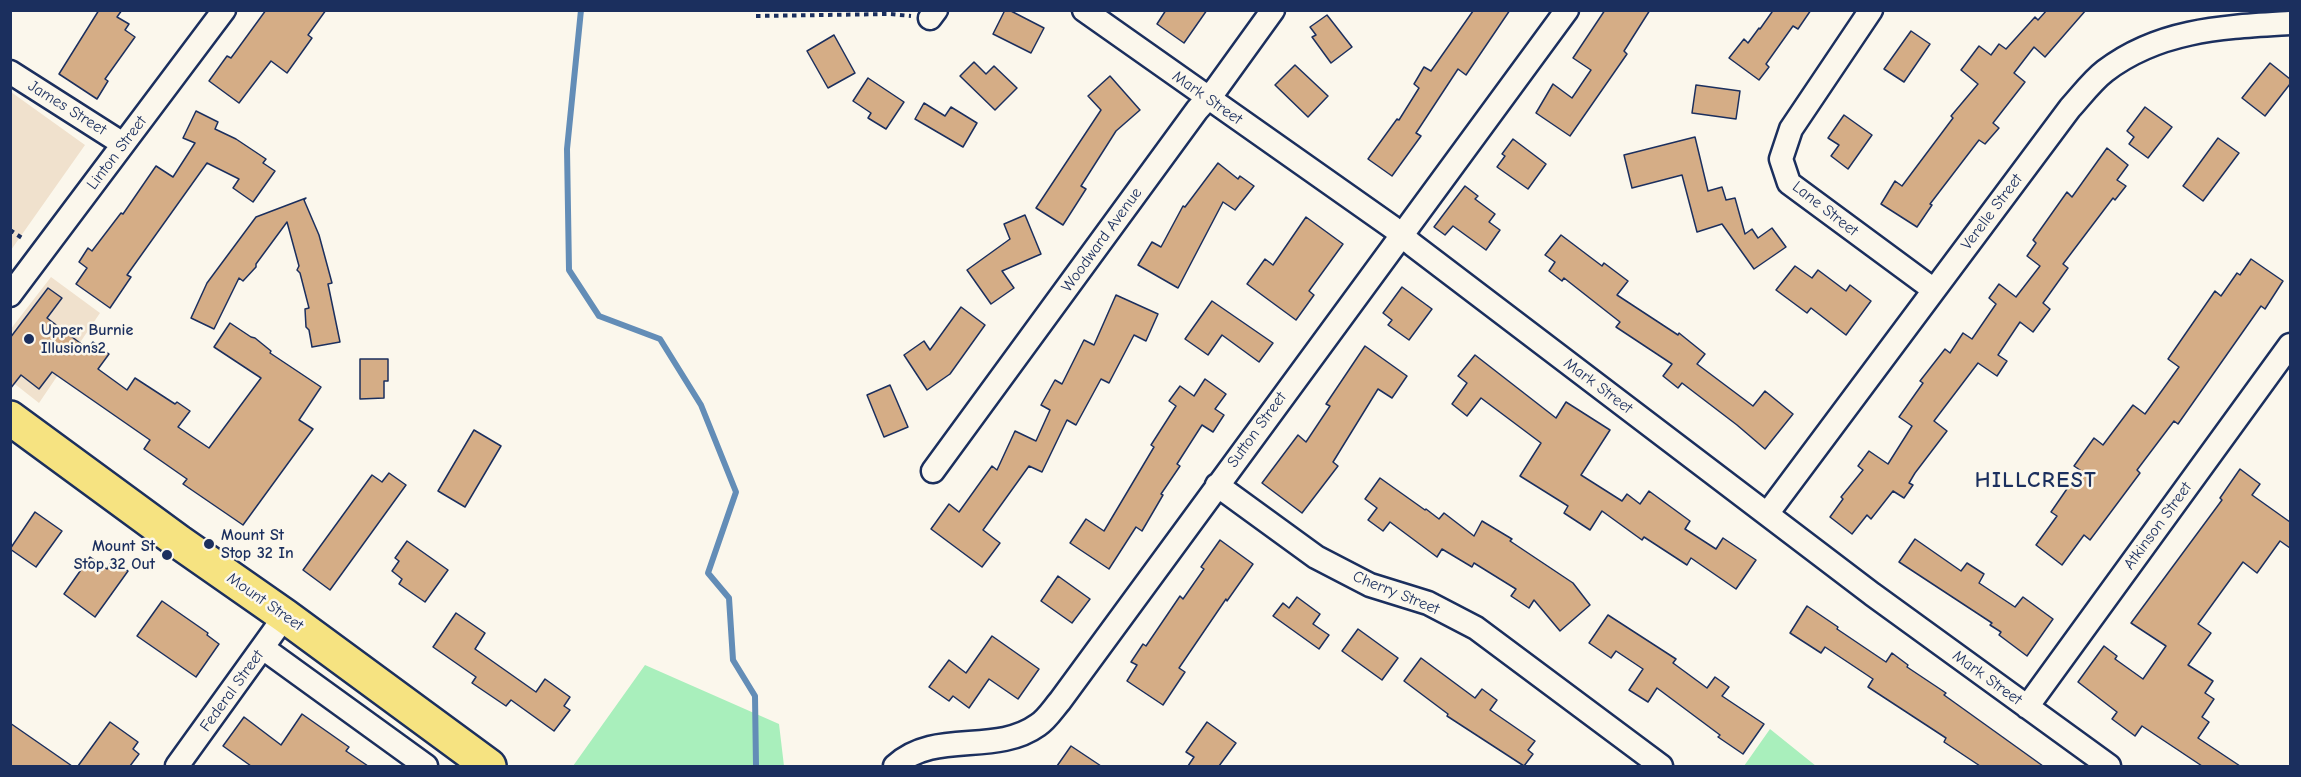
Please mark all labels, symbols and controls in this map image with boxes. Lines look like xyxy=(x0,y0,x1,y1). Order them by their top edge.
street label: Mark Street xyxy=(1168,67,1246,129)
street label: James Street xyxy=(24,76,110,140)
street label: Linton Street xyxy=(83,112,151,194)
street label: Verelle Street xyxy=(1957,170,2027,254)
street label: Lane Street xyxy=(1788,177,1862,241)
street label: Woodward Avenue xyxy=(1058,184,1146,296)
place label: Upper Burnie Illusions2 xyxy=(41,320,133,358)
marker: Upper Burnie Illusions2 xyxy=(22,332,36,346)
street label: Mark Street xyxy=(1560,354,1636,418)
street label: Sutton Street xyxy=(1223,389,1291,471)
district label: HILLCREST xyxy=(1975,468,2097,494)
street label: Atkinson Street xyxy=(2120,479,2196,573)
place label: Mount St Stop 32 In xyxy=(221,525,294,563)
place label: Mount St Stop 32 Out xyxy=(74,536,155,574)
marker: Mount St Stop 32 In xyxy=(202,537,216,551)
marker: Mount St Stop 32 Out xyxy=(160,548,174,562)
street label: Cherry Street xyxy=(1350,567,1442,619)
street label: Mount Street xyxy=(223,569,307,635)
street label: Mark Street xyxy=(1949,646,2025,710)
street label: Federal Street xyxy=(196,647,268,735)

